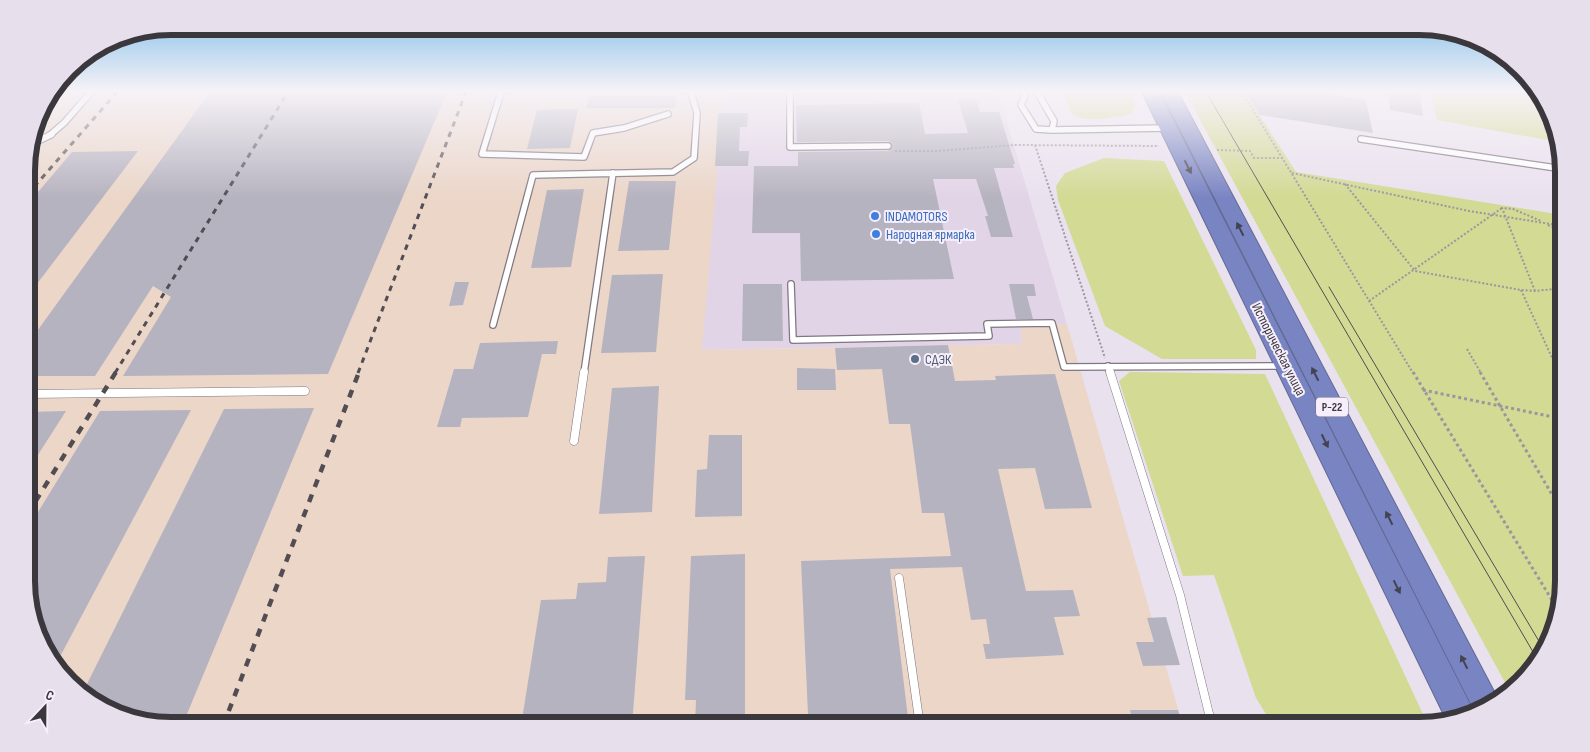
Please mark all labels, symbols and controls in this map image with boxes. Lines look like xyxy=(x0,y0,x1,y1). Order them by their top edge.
one-way arrow xyxy=(1184,160,1192,175)
place label: INDAMOTORS xyxy=(885,208,947,225)
marker: INDAMOTORS xyxy=(869,210,881,222)
one-way arrow xyxy=(1236,222,1244,237)
place label: Народная ярмарка xyxy=(886,226,975,243)
marker: Народная ярмарка xyxy=(870,228,882,240)
street label: Историческая улица xyxy=(1248,300,1309,398)
place label: СДЭК xyxy=(925,351,952,368)
marker: СДЭК xyxy=(909,353,921,365)
one-way arrow xyxy=(1311,366,1319,381)
road number: Р-22 xyxy=(1316,398,1348,417)
one-way arrow xyxy=(1321,434,1329,448)
one-way arrow xyxy=(1385,511,1394,525)
one-way arrow xyxy=(1393,580,1401,594)
one-way arrow xyxy=(1460,655,1468,669)
north arrow xyxy=(20,682,70,732)
text: С xyxy=(43,686,56,705)

